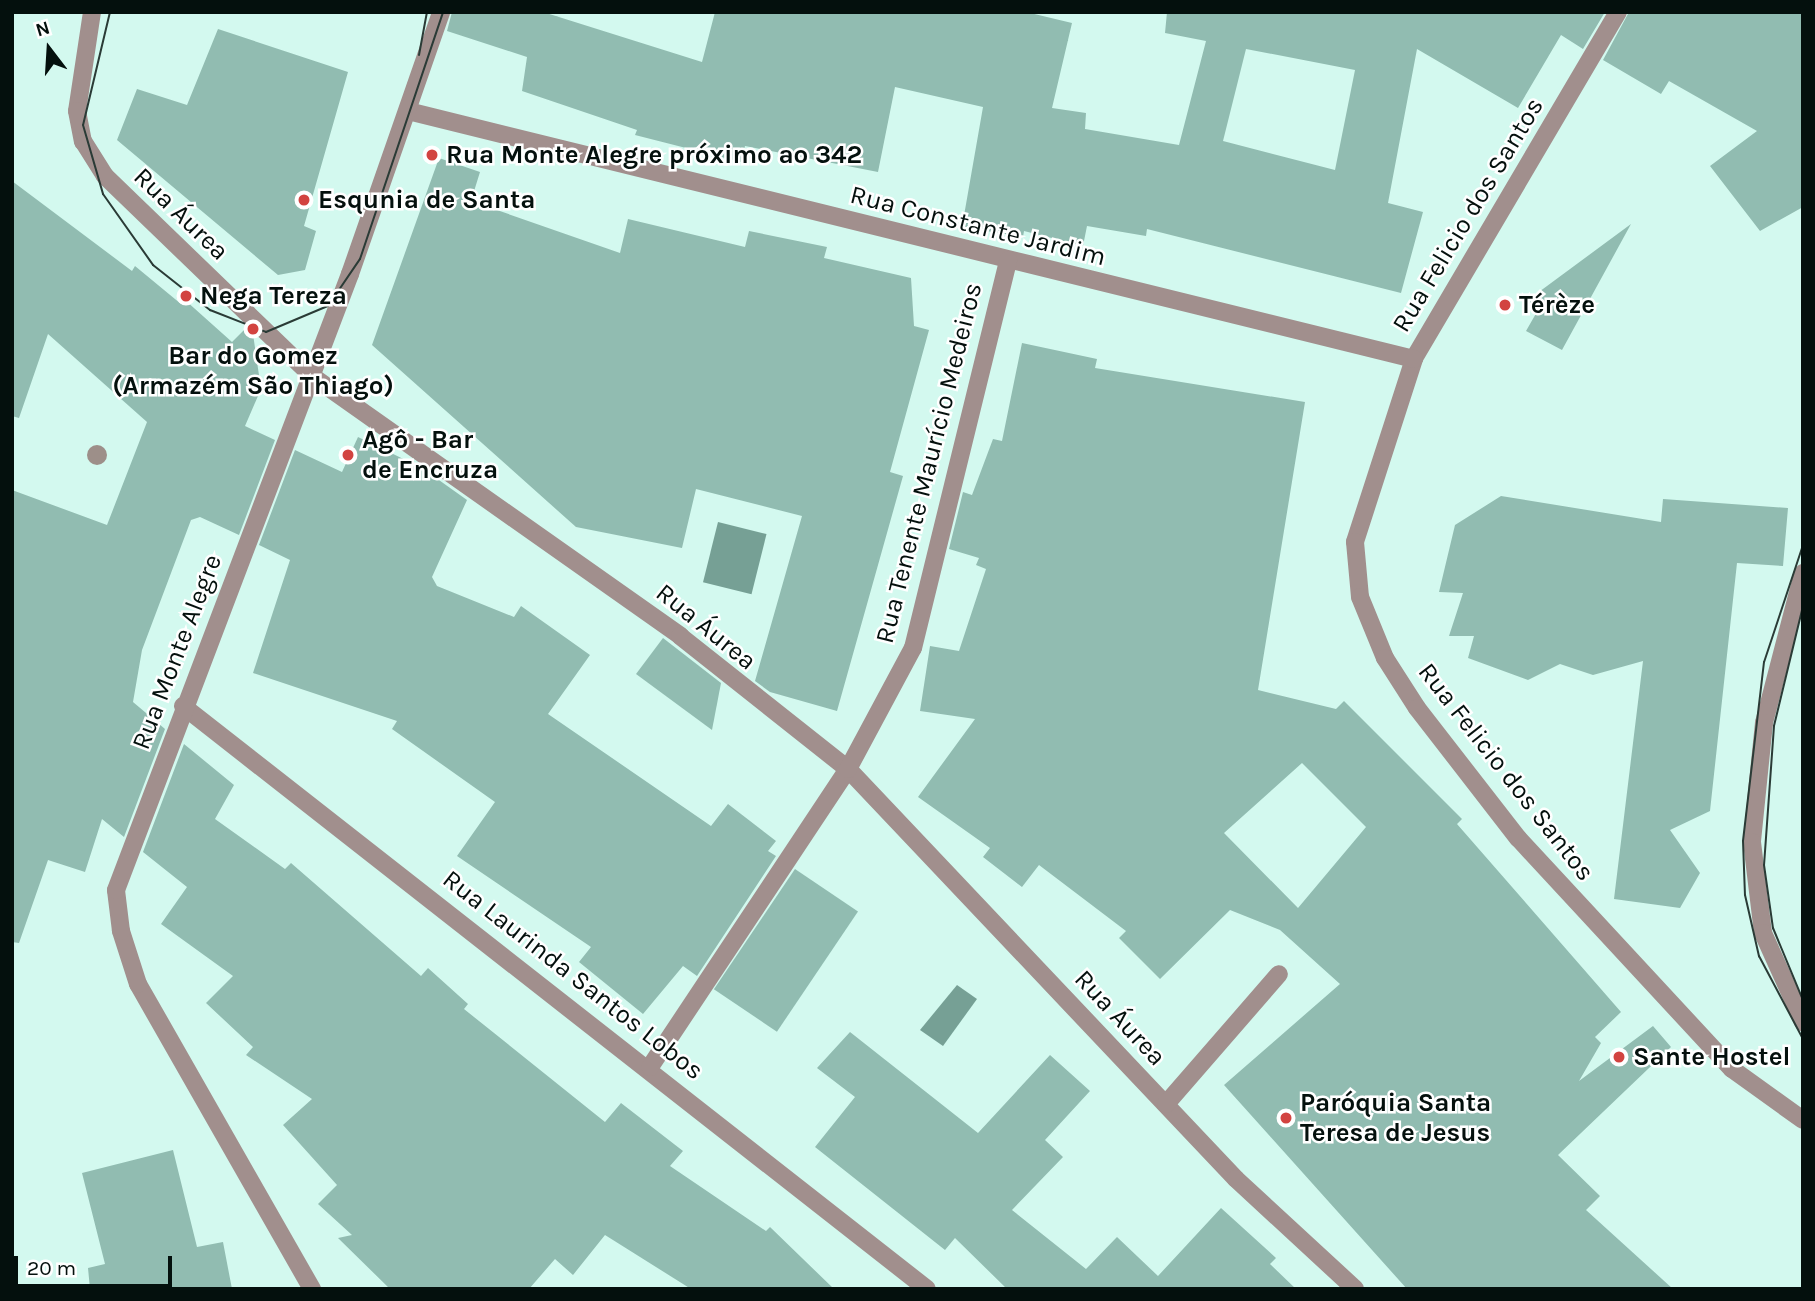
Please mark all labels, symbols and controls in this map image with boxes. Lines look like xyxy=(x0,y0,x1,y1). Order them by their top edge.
north arrow xyxy=(14,14,84,84)
text: N xyxy=(33,16,53,41)
street label: Rua Felicio dos Santos xyxy=(1386,92,1550,338)
place label: Rua Monte Alegre próximo ao 342 xyxy=(446,139,862,171)
marker: Rua Monte Alegre próximo ao 342 xyxy=(424,147,440,163)
street label: Rua Áurea xyxy=(127,161,235,267)
street label: Rua Constante Jardim xyxy=(847,179,1109,273)
place label: Esqunia de Santa xyxy=(318,184,535,216)
marker: Esqunia de Santa xyxy=(296,192,312,208)
street label: Rua Tenente Maurício Medeiros xyxy=(869,279,989,647)
place label: Nega Tereza xyxy=(200,280,347,312)
marker: Nega Tereza xyxy=(178,288,194,304)
place label: Térèze xyxy=(1519,289,1595,321)
marker: Térèze xyxy=(1497,297,1513,313)
marker: Bar do Gomez (Armazém São Thiago) xyxy=(245,321,261,337)
place label: Bar do Gomez (Armazém São Thiago) xyxy=(112,340,394,402)
place label: Agô - Bar de Encruza xyxy=(362,424,498,486)
marker: Agô - Bar de Encruza xyxy=(340,447,356,463)
street label: Rua Monte Alegre xyxy=(125,550,229,754)
street label: Rua Áurea xyxy=(650,577,762,677)
street label: Rua Felicio dos Santos xyxy=(1411,657,1601,887)
street label: Rua Laurinda Santos Lobos xyxy=(436,863,710,1087)
street label: Rua Áurea xyxy=(1068,964,1172,1072)
place label: Sante Hostel xyxy=(1633,1041,1790,1073)
marker: Sante Hostel xyxy=(1611,1049,1627,1065)
place label: Paróquia Santa Teresa de Jesus xyxy=(1300,1087,1491,1148)
marker: Paróquia Santa Teresa de Jesus xyxy=(1278,1110,1294,1126)
scale bar xyxy=(18,1242,175,1286)
text: 20 m xyxy=(27,1256,76,1280)

